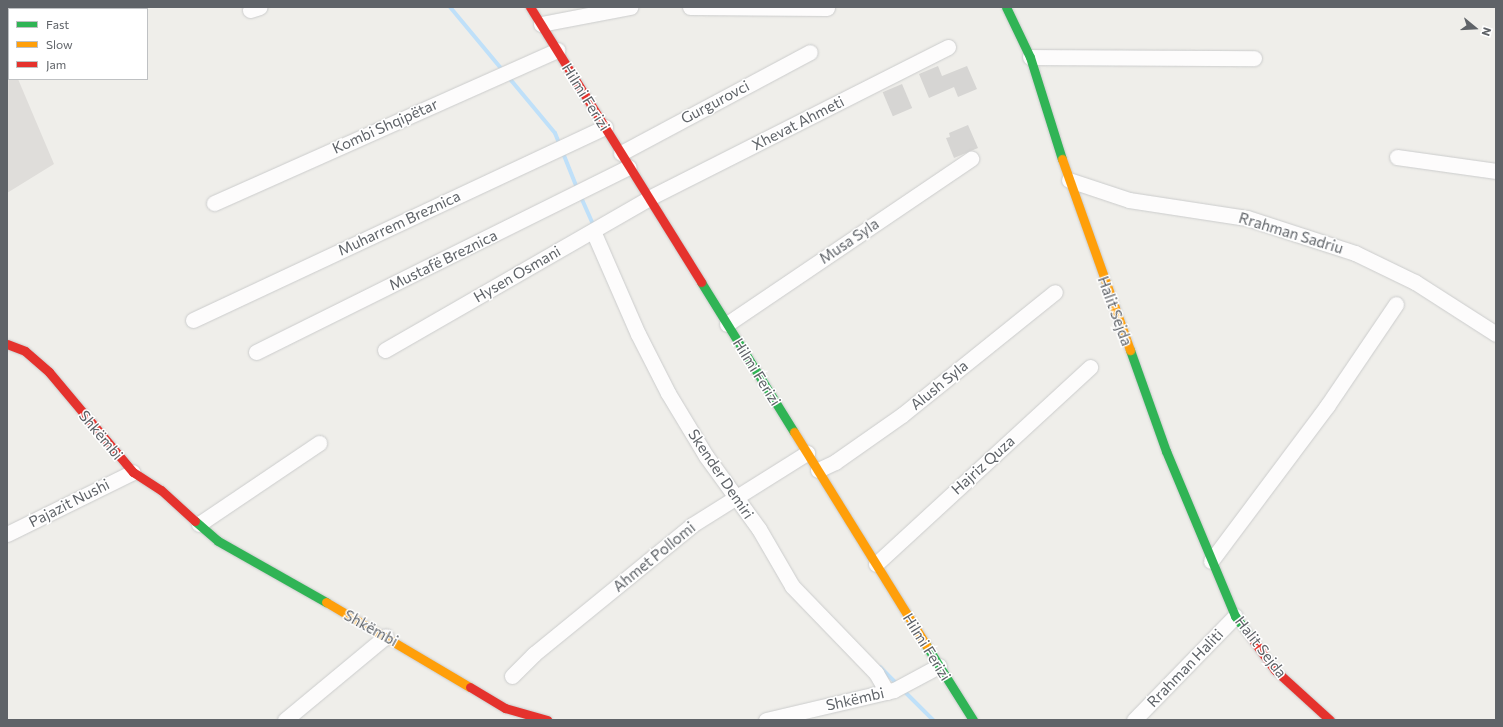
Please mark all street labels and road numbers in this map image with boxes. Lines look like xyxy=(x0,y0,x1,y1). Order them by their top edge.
street label: Hilmi Ferizi xyxy=(558,60,614,134)
street label: Gurgurovci xyxy=(678,76,752,128)
street label: Xhevat Ahmeti xyxy=(749,92,847,154)
street label: Kombi Shqipëtar xyxy=(329,95,441,157)
street label: Muharrem Breznica xyxy=(335,187,463,259)
street label: Rrahman Sadriu xyxy=(1237,209,1345,257)
street label: Musa Syla xyxy=(816,214,882,268)
street label: Mustafë Breznica xyxy=(386,226,500,294)
street label: Hysen Osmani xyxy=(470,242,564,306)
street label: Halit Sejda xyxy=(1094,274,1136,348)
street label: Hilmi Ferizi xyxy=(729,335,785,409)
street label: Alush Syla xyxy=(907,356,971,414)
street label: Shkëmbi xyxy=(75,407,127,463)
street label: Skender Demiri xyxy=(684,426,758,522)
street label: Hajriz Quza xyxy=(948,432,1018,498)
street label: Pajazit Nushi xyxy=(26,475,112,531)
street label: Ahmet Pollomi xyxy=(609,518,699,596)
street label: Shkëmbi xyxy=(341,606,401,650)
street label: Hilmi Ferizi xyxy=(899,610,955,684)
street label: Halit Sejda xyxy=(1231,613,1291,681)
street label: Rrahman Haliti xyxy=(1143,625,1227,711)
street label: Shkëmbi xyxy=(824,684,886,714)

